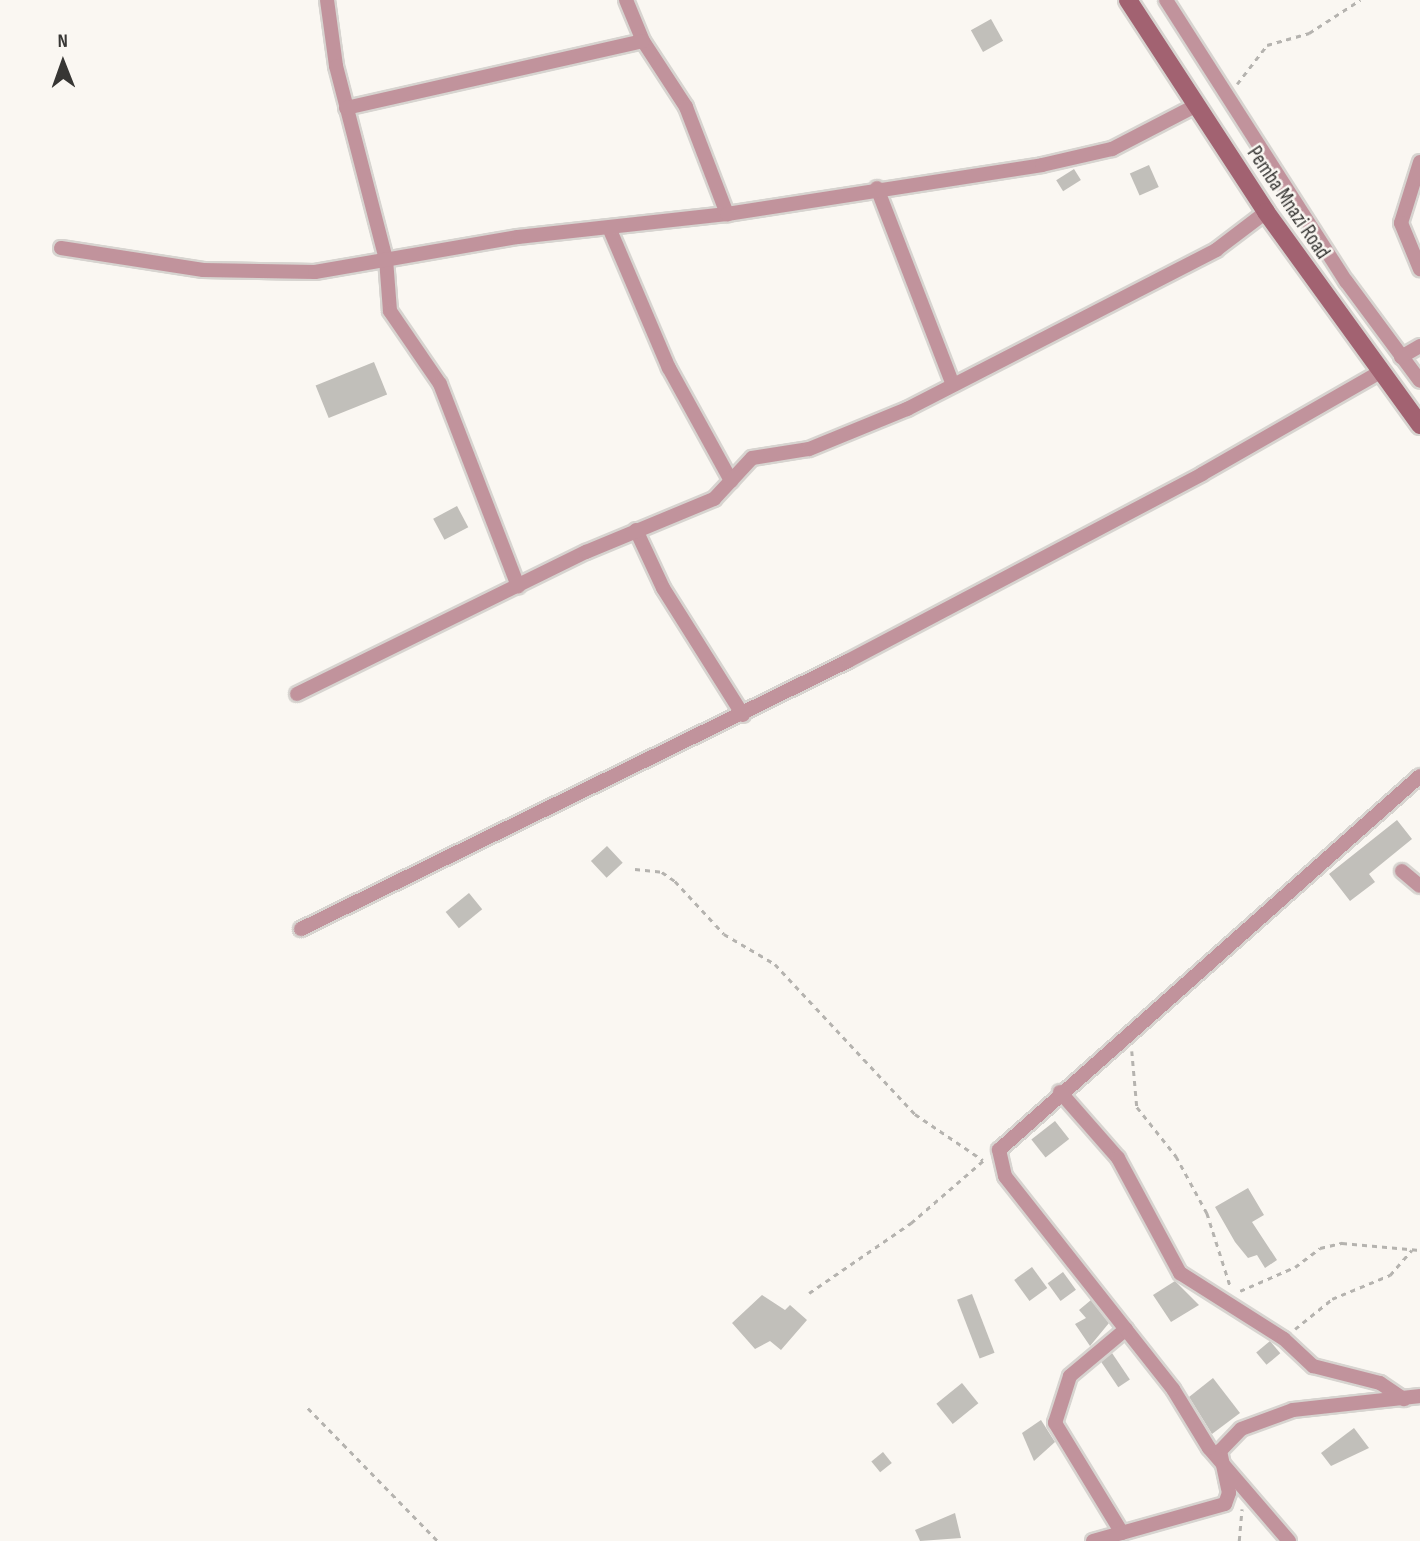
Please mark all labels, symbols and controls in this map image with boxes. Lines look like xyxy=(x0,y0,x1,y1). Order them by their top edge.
north arrow xyxy=(28,28,98,98)
text: N xyxy=(57,30,68,53)
street label: Pemba Mnazi Road xyxy=(1241,142,1335,264)

